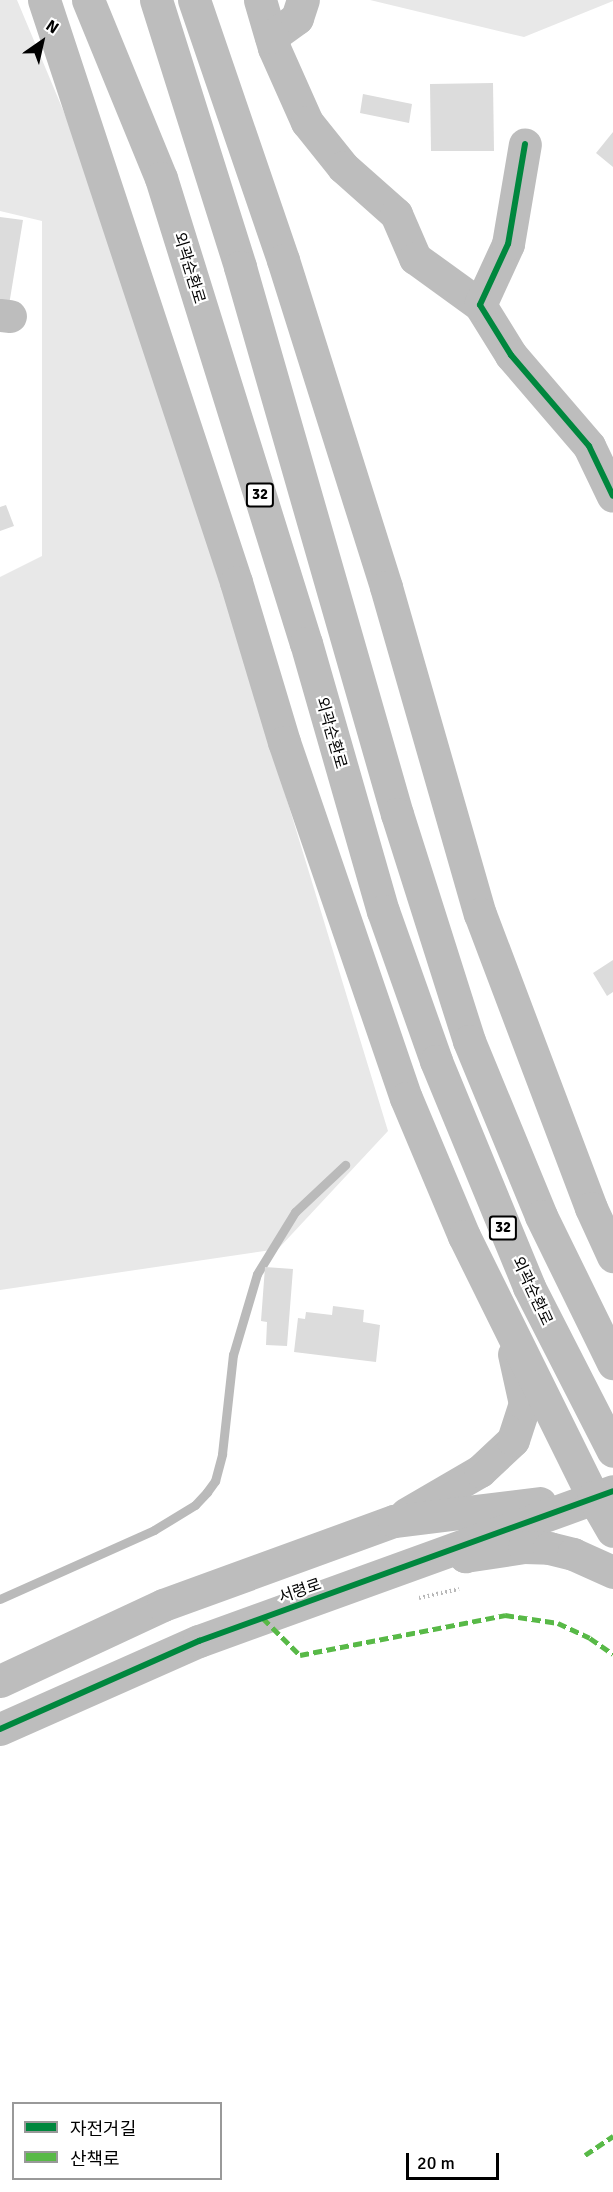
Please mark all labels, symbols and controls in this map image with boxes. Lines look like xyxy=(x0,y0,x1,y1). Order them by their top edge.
north arrow xyxy=(12,12,72,72)
text: N xyxy=(42,16,62,38)
street label: 외곽순환로 xyxy=(169,230,209,306)
road number: 32 xyxy=(245,483,275,507)
street label: 외곽순환로 xyxy=(312,695,350,771)
road number: 32 xyxy=(488,1216,518,1240)
street label: 외곽순환로 xyxy=(508,1254,556,1328)
street label: 서령로 xyxy=(276,1575,324,1607)
legend xyxy=(12,2102,222,2180)
text: 자전거길 xyxy=(70,2118,136,2140)
scale bar xyxy=(409,2141,502,2179)
text: 산책로 xyxy=(70,2148,120,2170)
text: 20 m xyxy=(417,2152,455,2174)

